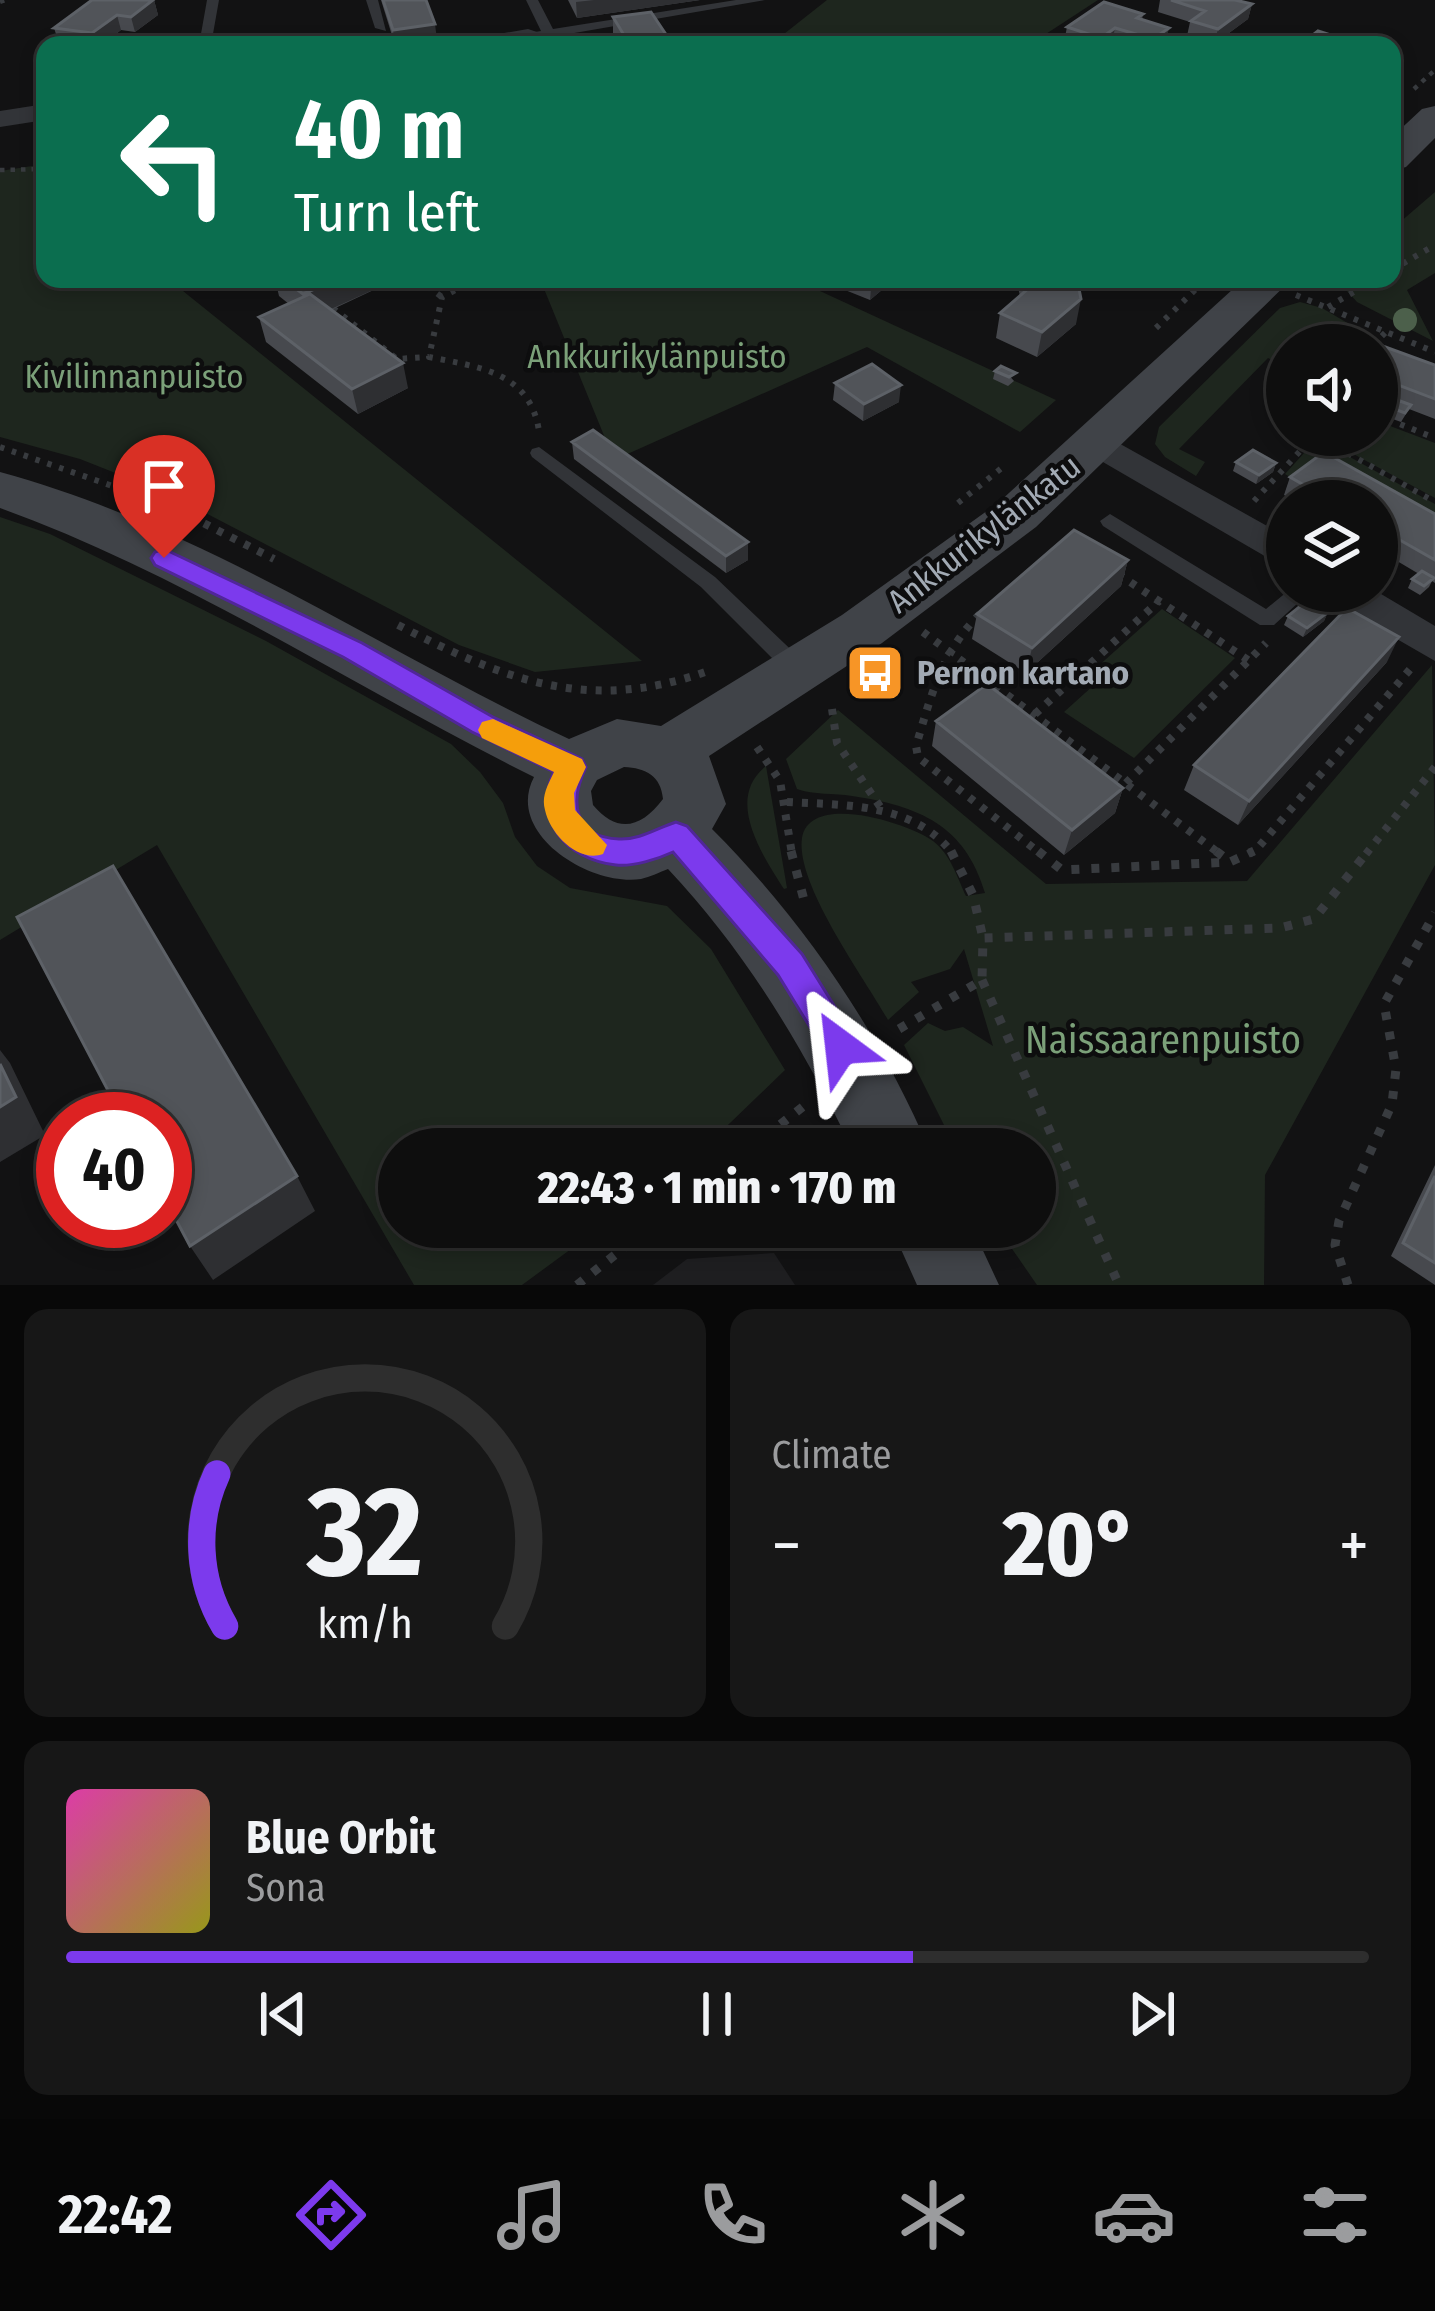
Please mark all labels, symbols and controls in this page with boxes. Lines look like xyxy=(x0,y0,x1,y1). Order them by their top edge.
text: 40 m xyxy=(294,79,465,180)
icon: left xyxy=(96,84,252,240)
text: Turn left xyxy=(294,181,480,245)
map controls xyxy=(1266,324,1398,612)
button: sound xyxy=(1266,324,1398,456)
park label: Ankkurikylänpuisto xyxy=(527,337,787,377)
park label: Kivilinnanpuisto xyxy=(24,357,244,397)
pin xyxy=(113,435,215,558)
street label: Ankkurikylänkatu xyxy=(880,446,1088,622)
icon: arrive xyxy=(131,453,197,519)
button: layers xyxy=(1266,480,1398,612)
bus stop icon: Pernon kartano xyxy=(844,642,906,704)
place label: Pernon kartano xyxy=(917,653,1129,693)
position arrow xyxy=(778,984,904,1110)
park label: Naissaarenpuisto xyxy=(1025,1017,1301,1063)
speed limit sign: 40 xyxy=(36,1092,192,1248)
text: 22:43 · 1 min · 170 m xyxy=(538,1161,896,1215)
text: Climate xyxy=(772,1432,892,1478)
text: 32 xyxy=(306,1458,423,1608)
text: 20° xyxy=(1003,1491,1137,1599)
text: − xyxy=(772,1506,801,1585)
text: + xyxy=(1339,1506,1369,1585)
text: km/h xyxy=(317,1598,413,1649)
text: Blue Orbit xyxy=(246,1811,436,1865)
text: Sona xyxy=(246,1865,326,1911)
icon: previous xyxy=(250,1981,316,2047)
icon: pause xyxy=(684,1981,750,2047)
icon: next xyxy=(1119,1981,1185,2047)
icon: directions xyxy=(289,2173,373,2257)
icon: music xyxy=(490,2173,574,2257)
icon: phone xyxy=(691,2173,775,2257)
icon: climate xyxy=(891,2173,975,2257)
icon: car xyxy=(1092,2173,1176,2257)
icon: filters xyxy=(1293,2173,1377,2257)
text: 22:42 xyxy=(58,2183,173,2247)

